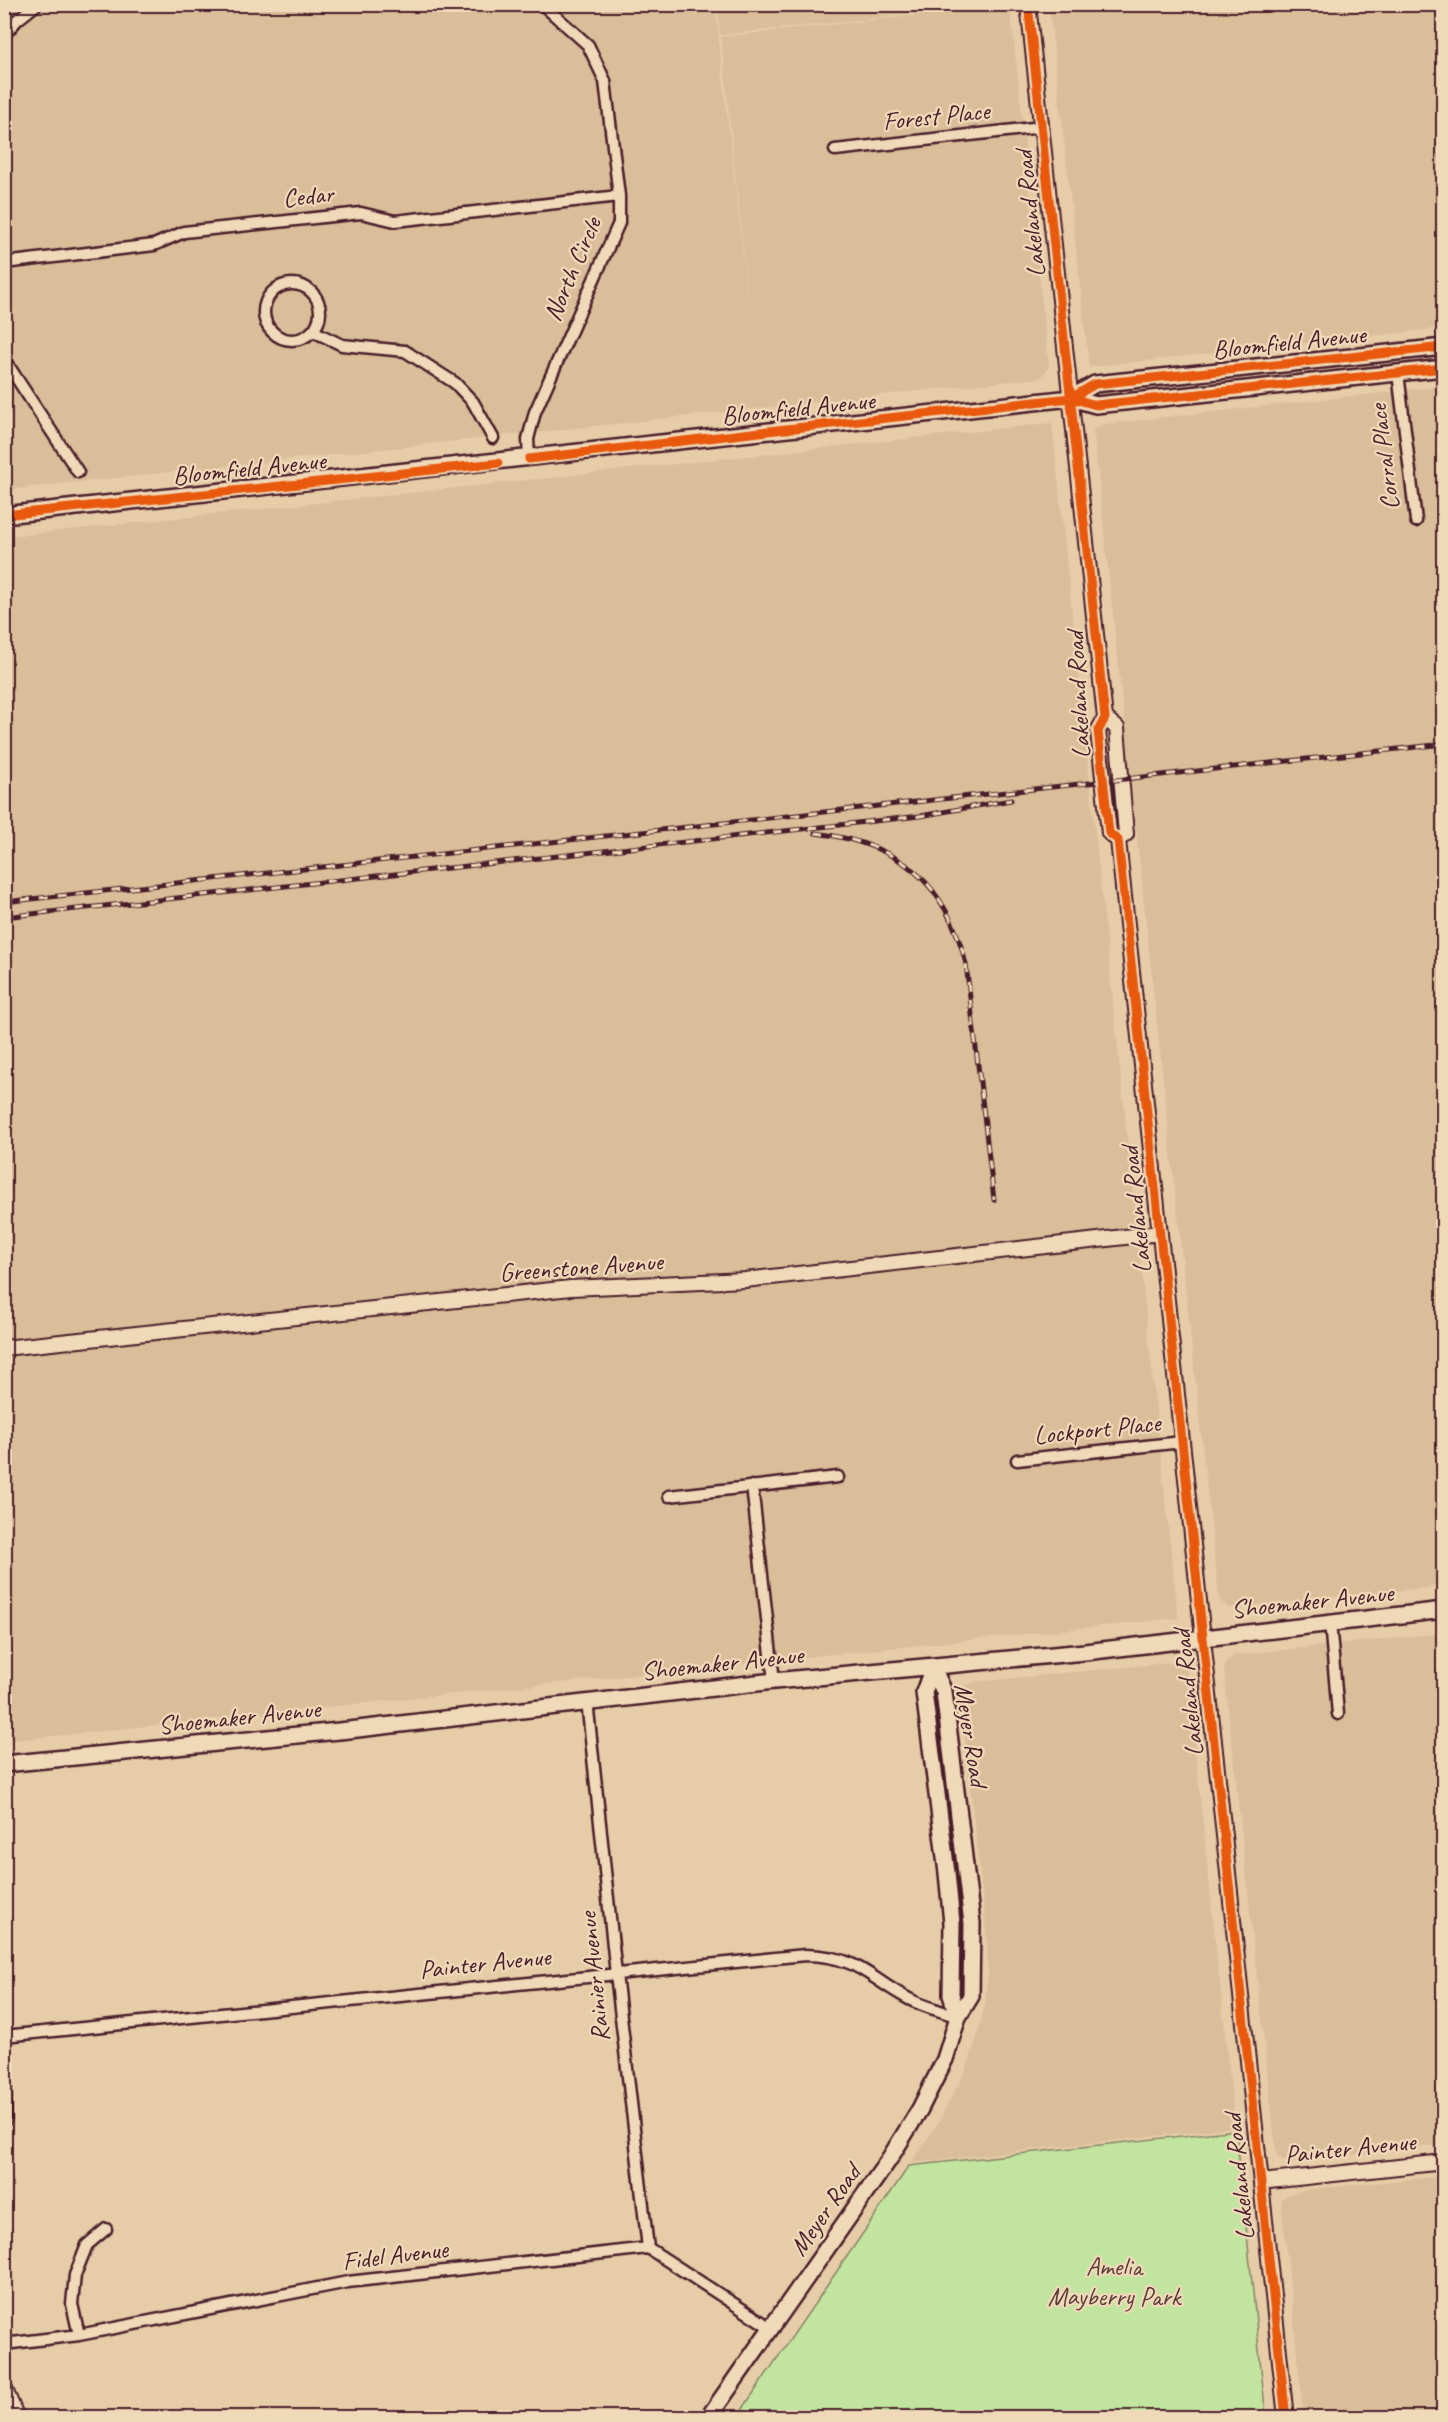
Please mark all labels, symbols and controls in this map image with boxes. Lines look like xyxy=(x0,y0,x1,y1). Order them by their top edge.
street label: Forest Place xyxy=(881,94,993,138)
street label: Lakeland Road xyxy=(1007,145,1053,279)
street label: Cedar xyxy=(281,177,337,215)
street label: North Circle xyxy=(535,211,609,326)
street label: Bloomfield Avenue xyxy=(1211,317,1369,366)
street label: Bloomfield Avenue xyxy=(720,383,878,432)
street label: Corral Place xyxy=(1361,400,1407,512)
street label: Bloomfield Avenue xyxy=(171,443,329,492)
street label: Lakeland Road xyxy=(1058,627,1098,759)
street label: Lakeland Road xyxy=(1113,1141,1159,1275)
street label: Greenstone Avenue xyxy=(498,1245,666,1289)
street label: Lockport Place xyxy=(1032,1406,1164,1452)
street label: Shoemaker Avenue xyxy=(1229,1576,1397,1626)
street label: Lakeland Road xyxy=(1165,1624,1211,1758)
street label: Shoemaker Avenue xyxy=(639,1638,807,1688)
street label: Meyer Road xyxy=(947,1681,996,1793)
street label: Shoemaker Avenue xyxy=(156,1692,324,1742)
street label: Rainier Avenue xyxy=(571,1908,617,2044)
street label: Painter Avenue xyxy=(418,1940,554,1986)
street label: Lakeland Road xyxy=(1216,2108,1262,2242)
street label: Painter Avenue xyxy=(1283,2125,1419,2171)
street label: Meyer Road xyxy=(782,2155,870,2262)
street label: Fidel Avenue xyxy=(340,2232,451,2278)
park label: Amelia Mayberry Park xyxy=(1048,2250,1183,2313)

